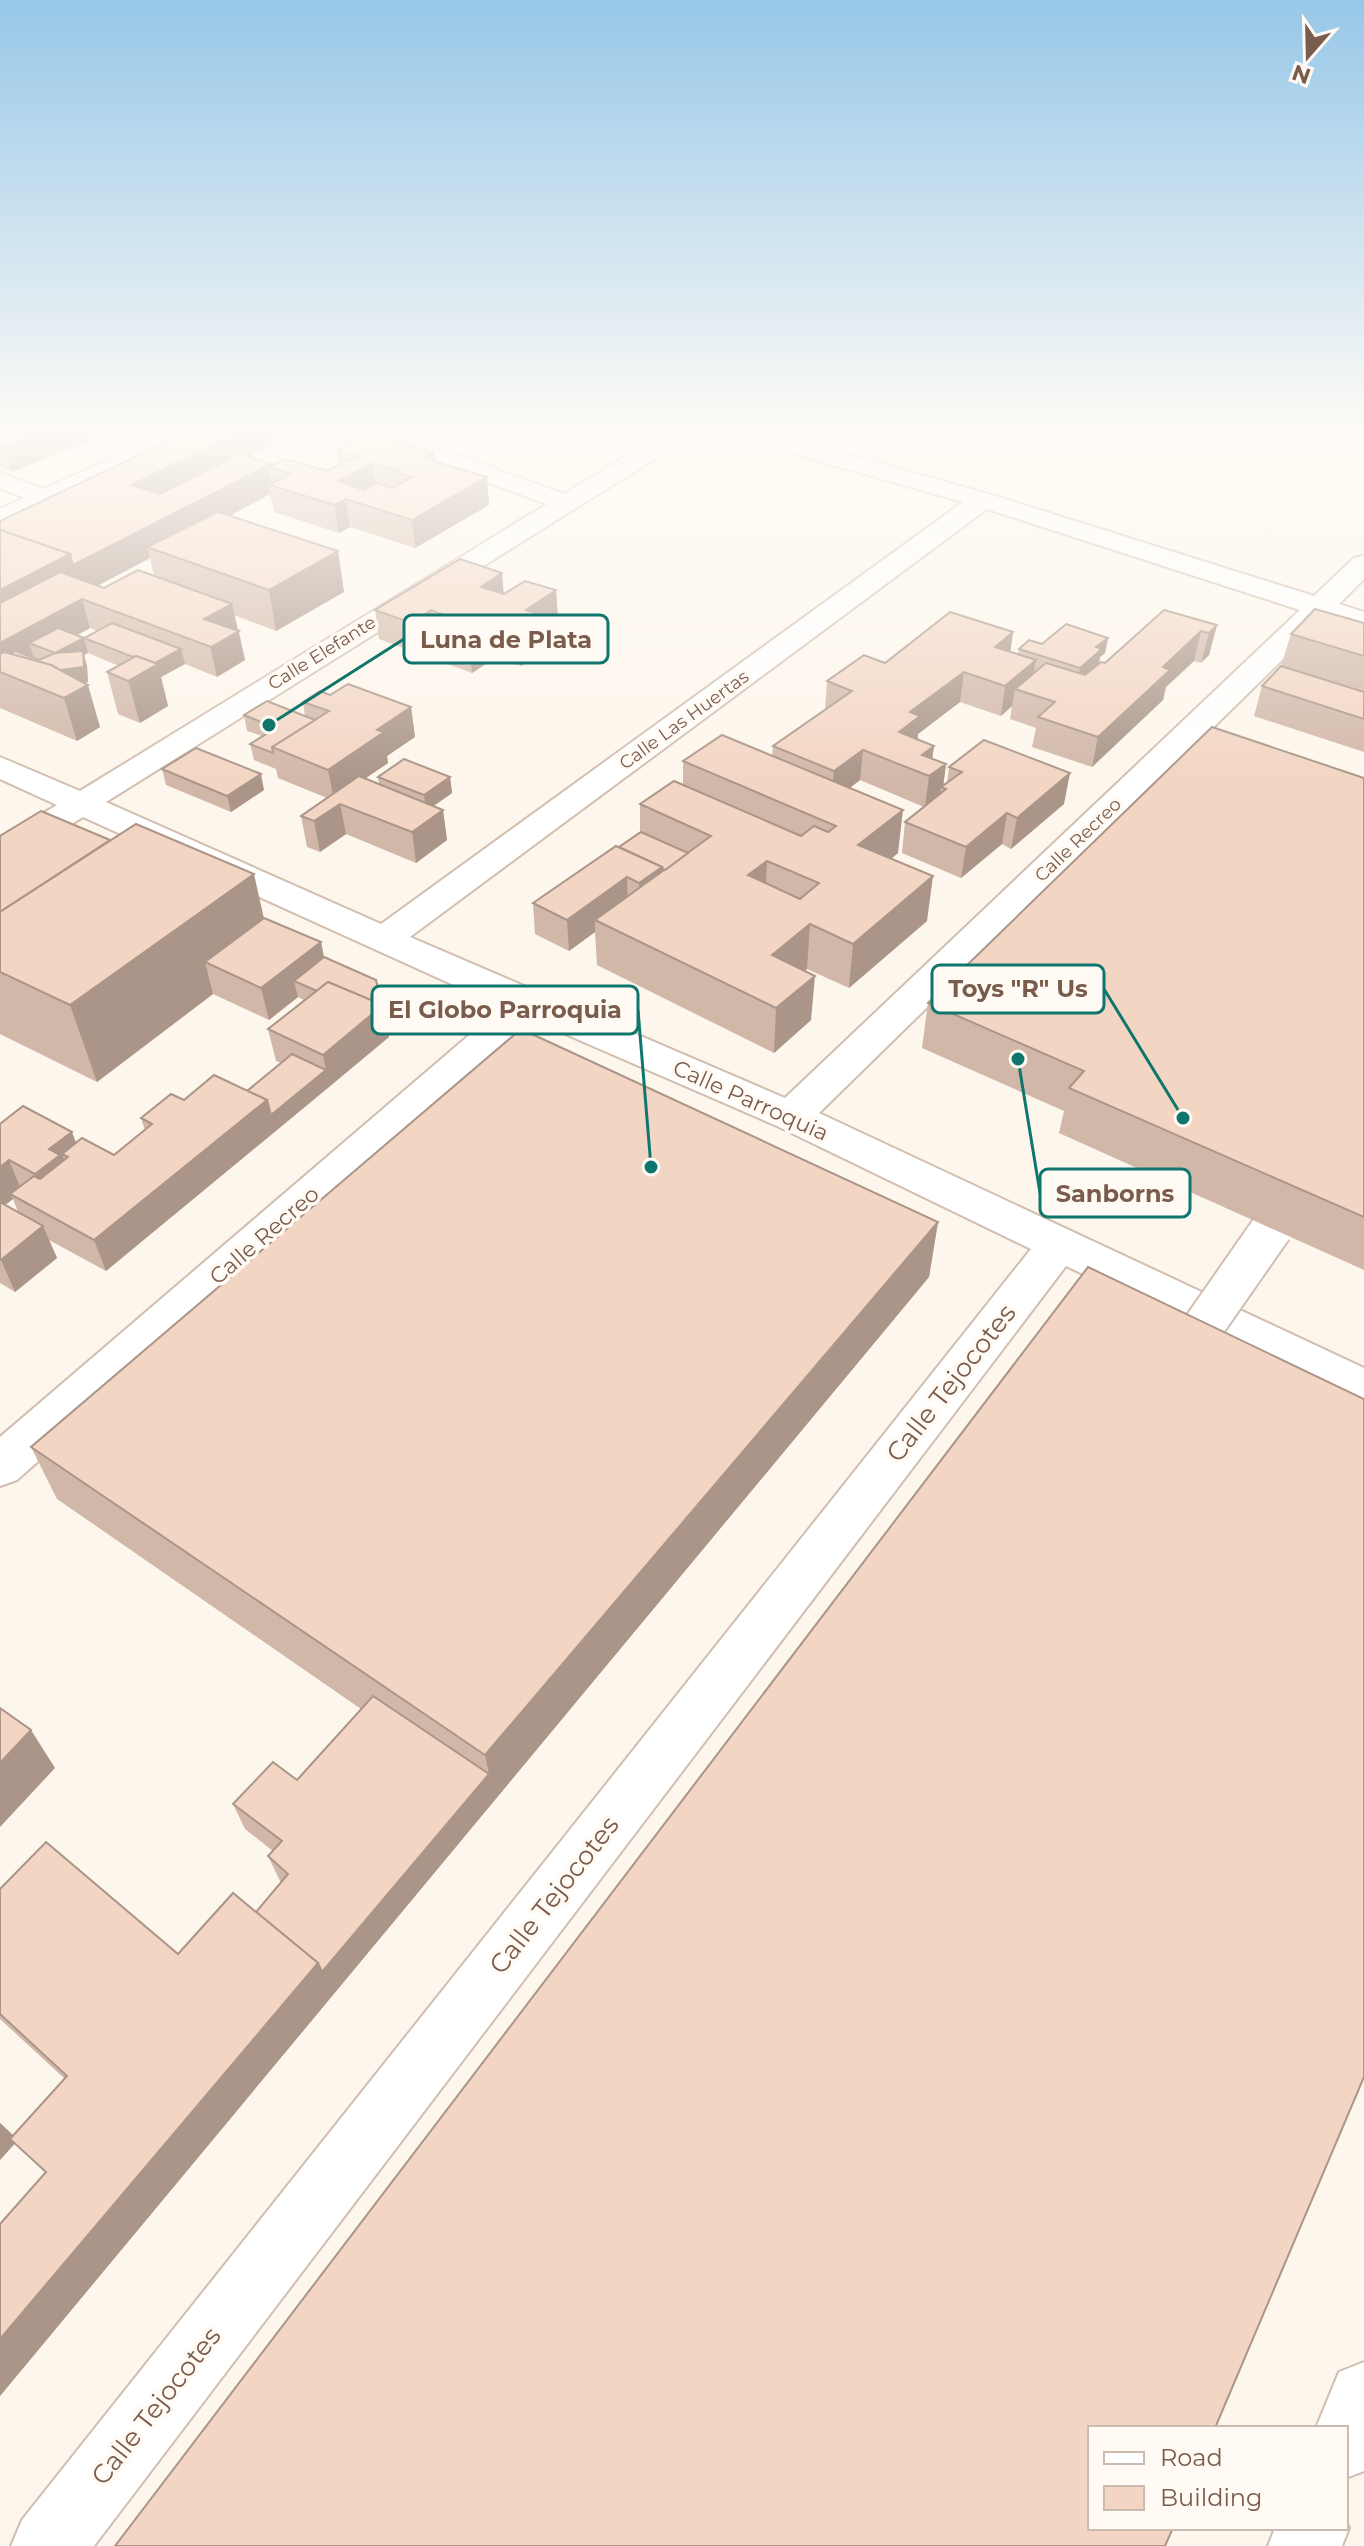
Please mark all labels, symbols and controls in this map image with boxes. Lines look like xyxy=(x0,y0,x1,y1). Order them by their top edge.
north arrow xyxy=(1268,16,1348,96)
text: N xyxy=(1288,59,1314,90)
street label: Calle Elefante xyxy=(264,611,380,695)
callout: Luna de Plata xyxy=(404,615,608,663)
text: Luna de Plata xyxy=(420,625,592,654)
street label: Calle Las Huertas xyxy=(615,666,753,774)
street label: Calle Recreo xyxy=(1030,793,1126,887)
callout: Toys "R" Us xyxy=(932,965,1104,1013)
text: Toys "R" Us xyxy=(948,974,1088,1003)
callout: El Globo Parroquia xyxy=(372,986,638,1034)
text: El Globo Parroquia xyxy=(388,995,622,1024)
street label: Calle Parroquia xyxy=(669,1054,833,1147)
callout: Sanborns xyxy=(1040,1169,1190,1217)
text: Sanborns xyxy=(1056,1179,1175,1208)
street label: Calle Recreo xyxy=(204,1180,325,1290)
street label: Calle Tejocotes xyxy=(879,1298,1023,1468)
street label: Calle Tejocotes xyxy=(482,1810,626,1980)
street label: Calle Tejocotes xyxy=(84,2321,228,2491)
legend xyxy=(1088,2426,1348,2530)
text: Road xyxy=(1160,2443,1223,2472)
text: Building xyxy=(1160,2483,1263,2512)

